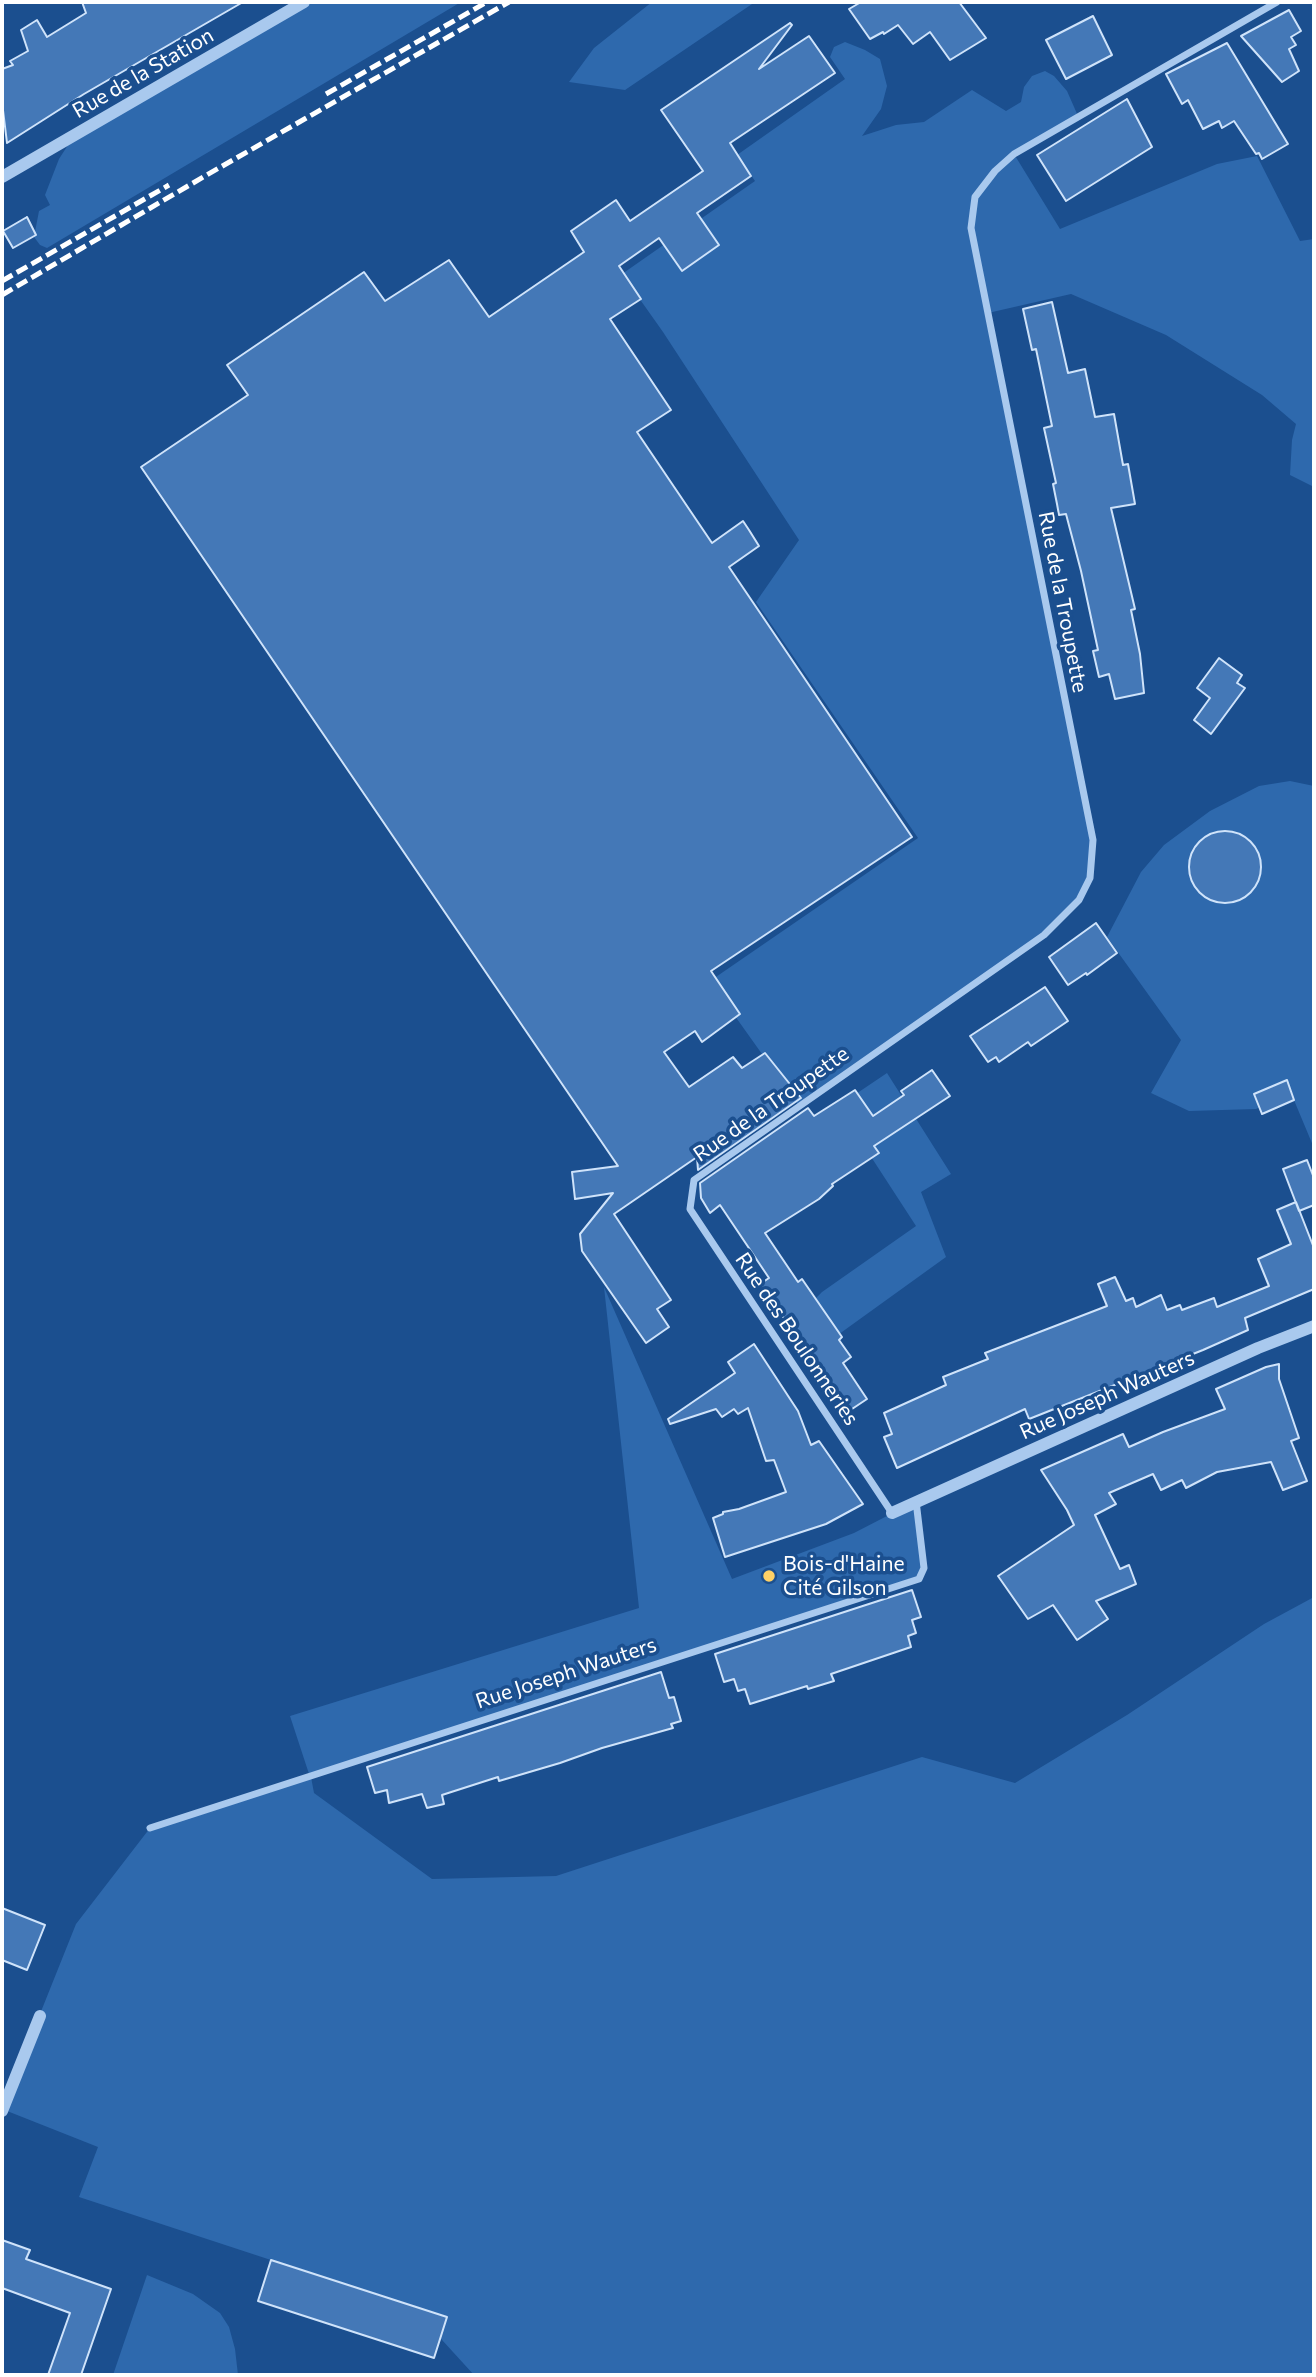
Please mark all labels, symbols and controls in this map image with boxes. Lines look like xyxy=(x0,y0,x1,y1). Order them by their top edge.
street label: Rue de la Station xyxy=(68,22,218,124)
street label: Rue de la Troupette xyxy=(1033,509,1093,695)
street label: Rue de la Troupette xyxy=(688,1041,854,1167)
street label: Rue des Boulonneries xyxy=(730,1248,864,1430)
street label: Rue Joseph Wauters xyxy=(1016,1345,1198,1445)
place label: Bois-d'Haine Cité Gilson xyxy=(783,1551,905,1601)
marker: Bois-d'Haine Cité Gilson xyxy=(761,1568,777,1584)
street label: Rue Joseph Wauters xyxy=(472,1632,660,1714)

